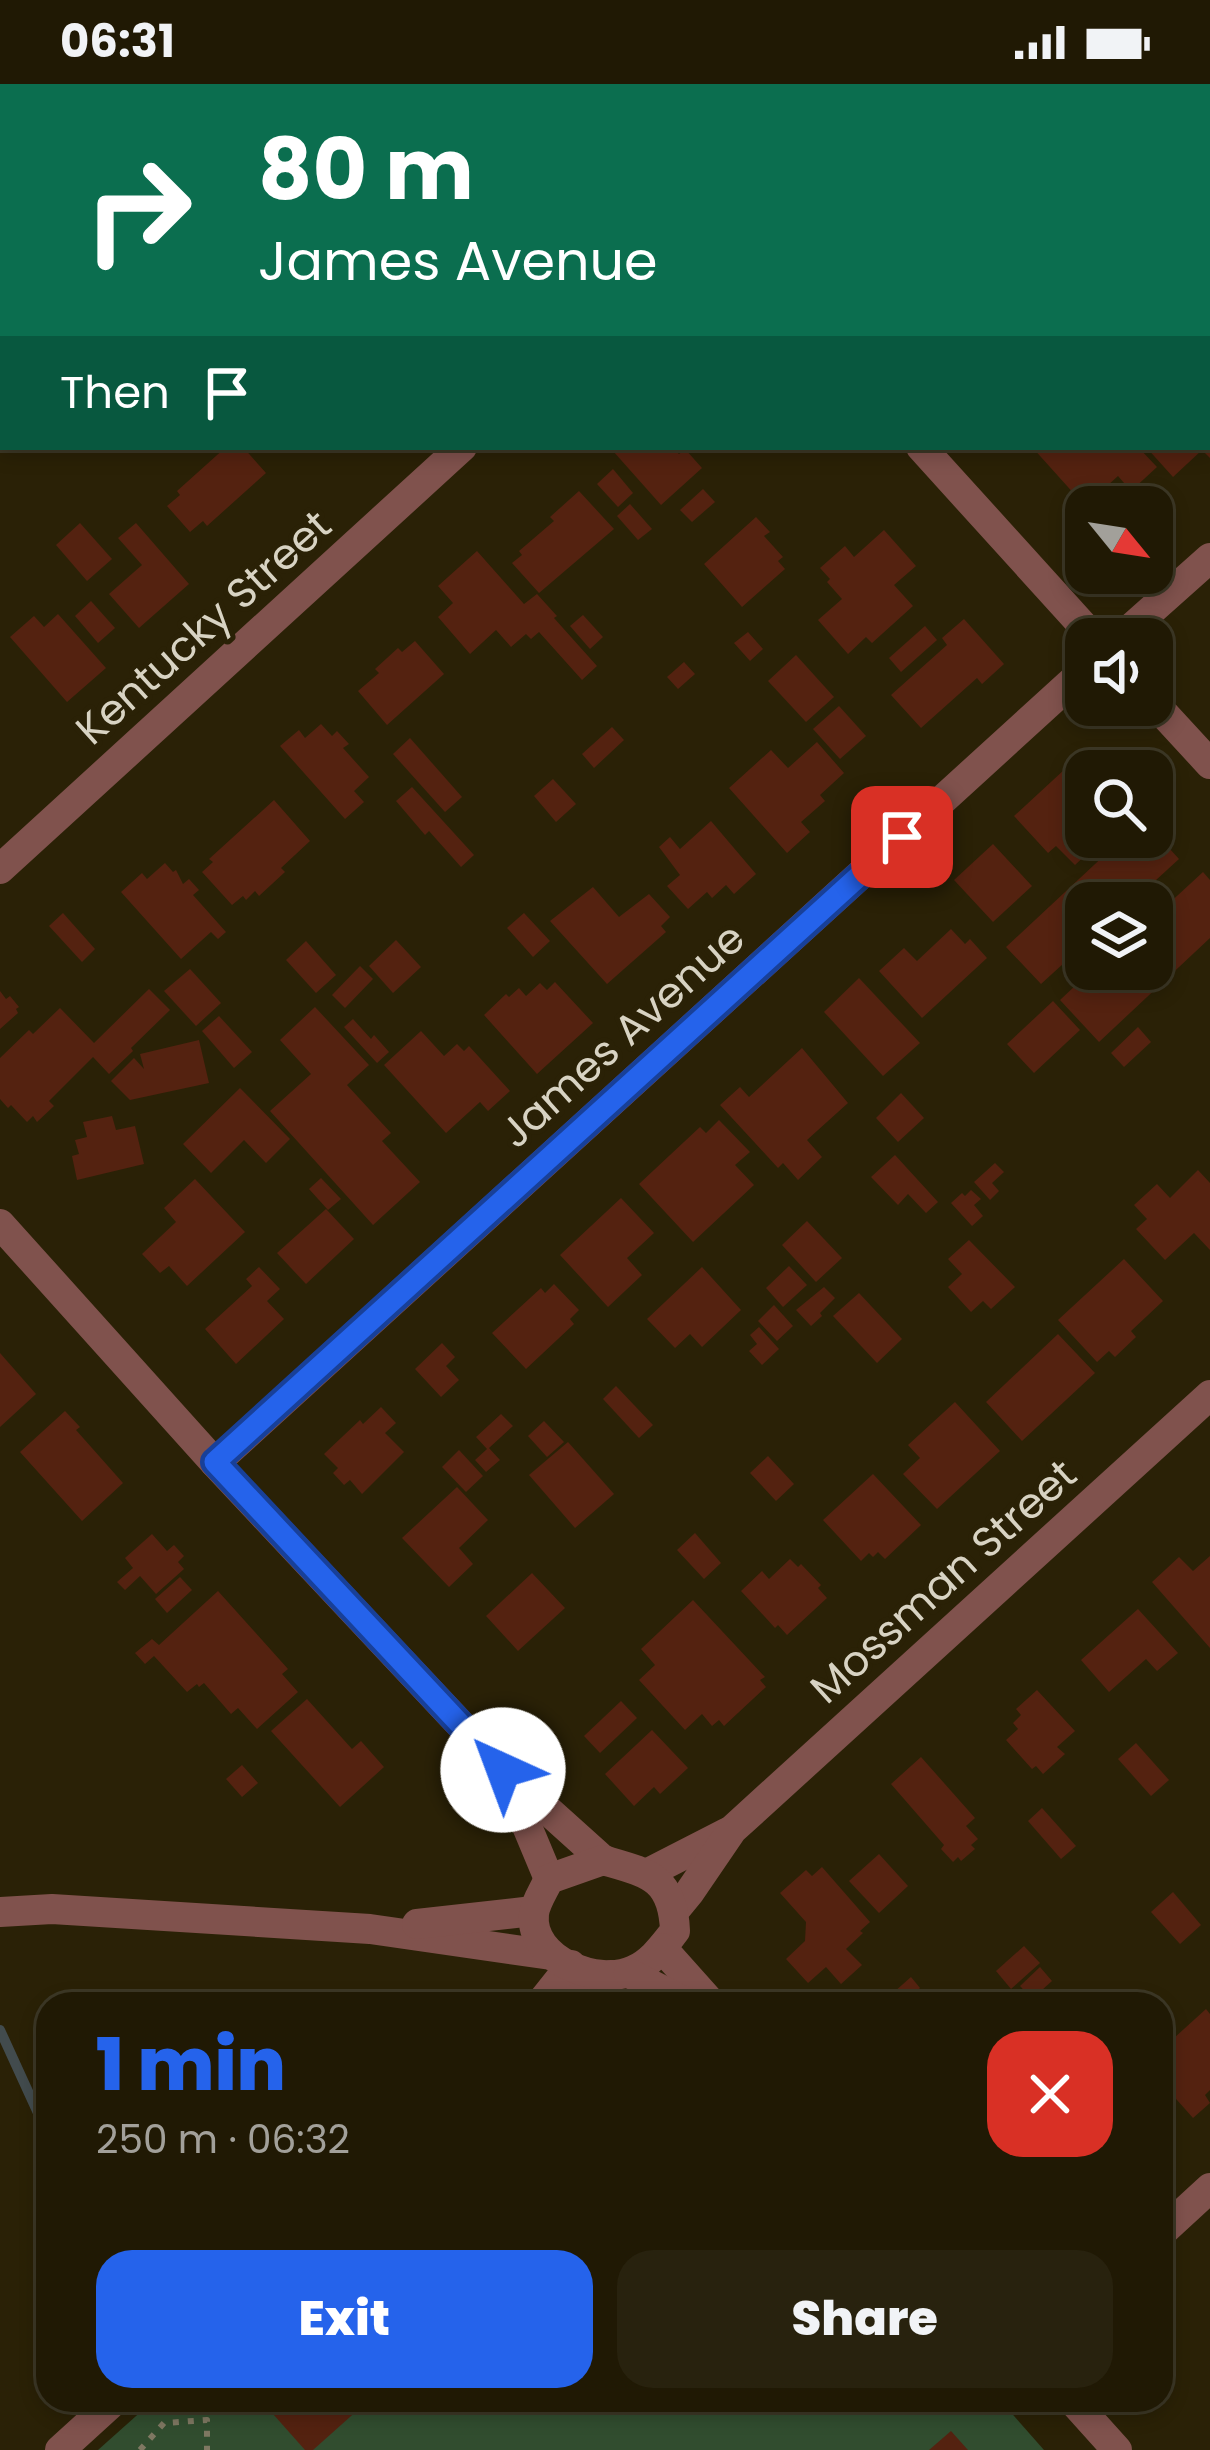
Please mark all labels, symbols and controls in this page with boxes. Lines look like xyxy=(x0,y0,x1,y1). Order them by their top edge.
text: 06:31 xyxy=(60,10,175,73)
text: 80 m xyxy=(258,111,474,228)
icon: right xyxy=(60,132,216,288)
text: James Avenue xyxy=(258,223,658,299)
icon: arrive xyxy=(194,360,260,426)
text: Then xyxy=(60,361,170,424)
north arrow xyxy=(1065,486,1173,594)
map controls xyxy=(1065,486,1173,990)
street label: Kentucky Street xyxy=(63,497,344,758)
button: sound xyxy=(1065,618,1173,726)
button: search xyxy=(1065,750,1173,858)
pin xyxy=(851,786,953,888)
icon: arrive xyxy=(869,804,935,870)
button: layers xyxy=(1065,882,1173,990)
street label: James Avenue xyxy=(487,909,758,1161)
street label: Mossman Street xyxy=(797,1446,1089,1717)
position arrow xyxy=(440,1707,566,1833)
text: 1 min xyxy=(96,2014,286,2115)
button: close xyxy=(987,2031,1113,2157)
text: 250 m · 06:32 xyxy=(96,2112,350,2167)
button: Exit xyxy=(96,2250,593,2388)
button: Share xyxy=(617,2250,1113,2388)

